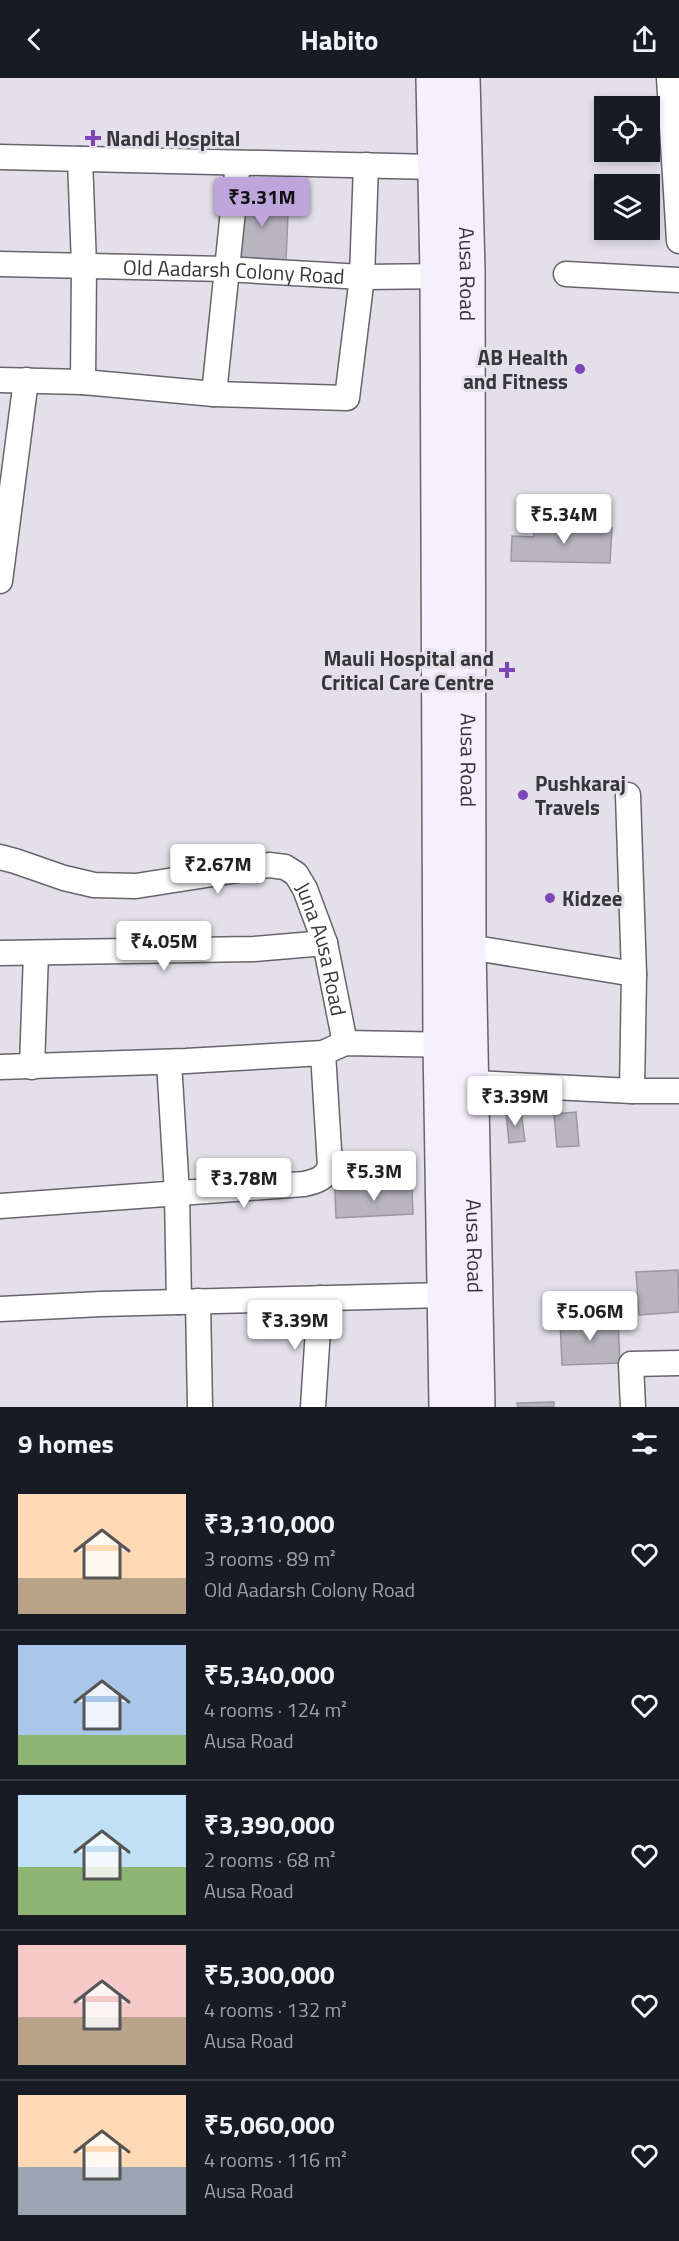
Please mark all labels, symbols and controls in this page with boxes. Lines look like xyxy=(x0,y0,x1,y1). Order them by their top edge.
text: Habito xyxy=(301,19,378,60)
icon: back xyxy=(18,23,51,56)
icon: share xyxy=(628,23,661,56)
map controls xyxy=(594,96,660,240)
button: locate xyxy=(594,96,660,162)
place label: Nandi Hospital xyxy=(106,122,241,154)
marker: Nandi Hospital xyxy=(84,129,102,147)
button: layers xyxy=(594,174,660,240)
pin: ₹3.31M xyxy=(213,177,311,228)
text: ₹3.31M xyxy=(228,181,296,212)
street label: Ausa Road xyxy=(451,226,484,321)
street label: Old Aadarsh Colony Road xyxy=(123,251,346,292)
place label: AB Health and Fitness xyxy=(463,341,568,397)
marker: AB Health and Fitness xyxy=(573,362,587,376)
pin: ₹5.34M xyxy=(515,494,613,545)
text: ₹5.34M xyxy=(530,498,598,529)
place label: Mauli Hospital and Critical Care Centre xyxy=(321,642,494,698)
marker: Mauli Hospital and Critical Care Centre xyxy=(498,661,516,679)
street label: Ausa Road xyxy=(453,713,485,807)
place label: Pushkaraj Travels xyxy=(535,767,626,823)
marker: Pushkaraj Travels xyxy=(516,788,530,802)
pin: ₹2.67M xyxy=(169,844,267,895)
text: ₹2.67M xyxy=(184,848,252,879)
street label: Juna Ausa Road xyxy=(288,875,355,1018)
place label: Kidzee xyxy=(562,882,622,914)
marker: Kidzee xyxy=(543,891,557,905)
pin: ₹4.05M xyxy=(115,921,213,972)
text: ₹4.05M xyxy=(130,925,198,956)
pin: ₹3.39M xyxy=(466,1076,564,1127)
text: ₹3.39M xyxy=(481,1080,549,1111)
pin: ₹5.3M xyxy=(332,1151,416,1202)
text: ₹5.3M xyxy=(346,1155,402,1186)
pin: ₹3.78M xyxy=(195,1158,293,1209)
text: ₹3.78M xyxy=(210,1162,278,1193)
street label: Ausa Road xyxy=(458,1199,492,1293)
pin: ₹5.06M xyxy=(541,1291,639,1342)
text: ₹5.06M xyxy=(556,1295,624,1326)
pin: ₹3.39M xyxy=(246,1300,344,1351)
text: ₹3.39M xyxy=(261,1304,329,1335)
text: 9 homes xyxy=(18,1424,114,1463)
icon: filters xyxy=(628,1427,661,1460)
text: ₹3,310,000 xyxy=(204,1504,334,1543)
icon: home xyxy=(66,1518,138,1590)
icon: heart xyxy=(628,1538,661,1571)
text: 3 rooms · 89 m² xyxy=(204,1543,336,1574)
text: Old Aadarsh Colony Road xyxy=(204,1574,415,1605)
text: ₹5,340,000 xyxy=(204,1655,334,1694)
icon: home xyxy=(66,1669,138,1741)
icon: heart xyxy=(628,1689,661,1722)
text: 4 rooms · 124 m² xyxy=(204,1694,347,1725)
text: Ausa Road xyxy=(204,1725,294,1756)
text: ₹3,390,000 xyxy=(204,1805,334,1844)
icon: home xyxy=(66,1819,138,1891)
icon: heart xyxy=(628,1839,661,1872)
text: 2 rooms · 68 m² xyxy=(204,1844,336,1875)
text: Ausa Road xyxy=(204,1875,294,1906)
text: ₹5,300,000 xyxy=(204,1955,334,1994)
icon: home xyxy=(66,1969,138,2041)
icon: heart xyxy=(628,1989,661,2022)
text: 4 rooms · 132 m² xyxy=(204,1994,347,2025)
text: Ausa Road xyxy=(204,2025,294,2056)
text: ₹5,060,000 xyxy=(204,2105,334,2144)
icon: home xyxy=(66,2119,138,2191)
icon: heart xyxy=(628,2139,661,2172)
text: 4 rooms · 116 m² xyxy=(204,2144,347,2175)
text: Ausa Road xyxy=(204,2175,294,2206)

